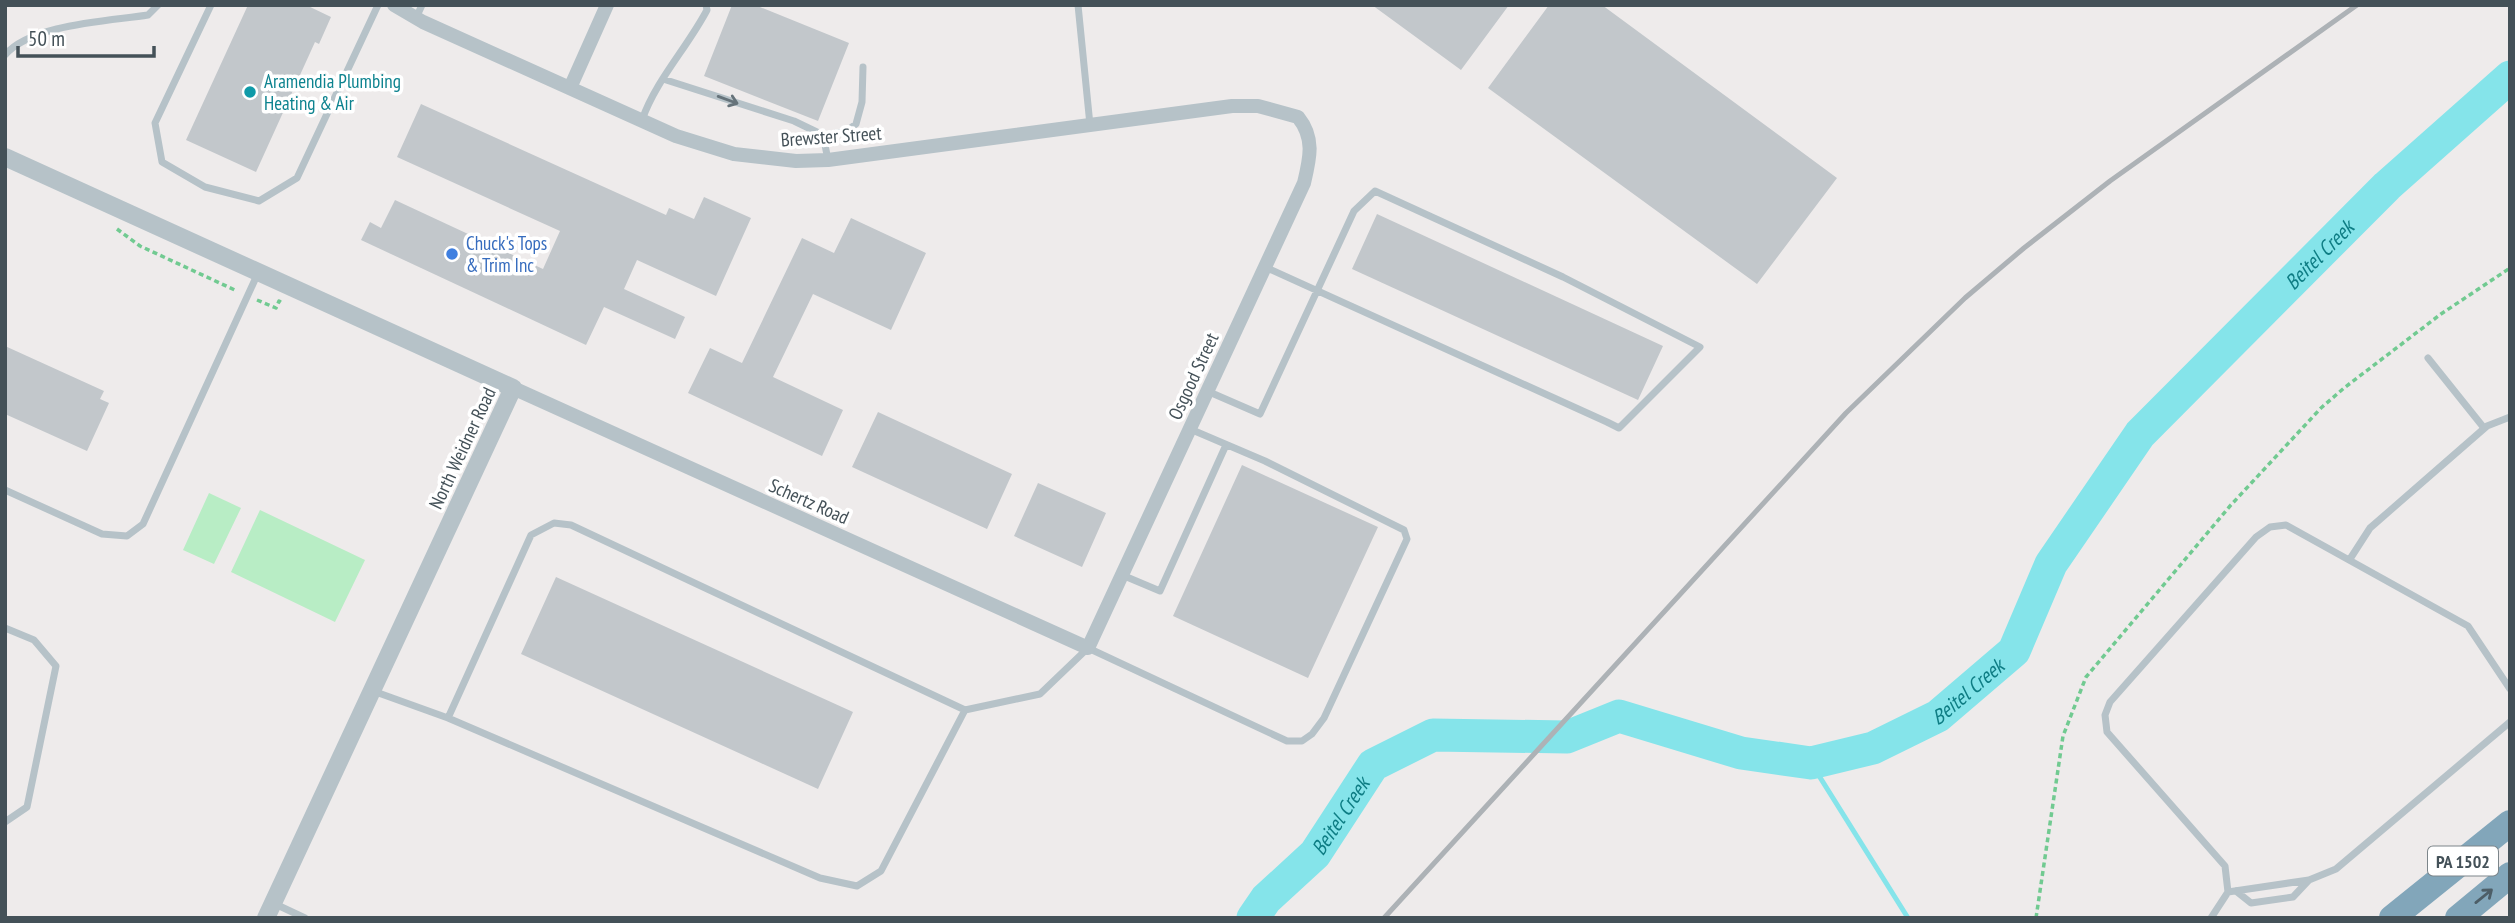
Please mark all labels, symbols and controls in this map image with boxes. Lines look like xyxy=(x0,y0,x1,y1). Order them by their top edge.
scale bar xyxy=(18,14,154,58)
text: 50 m xyxy=(28,25,65,52)
place label: Aramendia Plumbing Heating & Air xyxy=(264,69,401,115)
marker: Aramendia Plumbing Heating & Air xyxy=(242,84,258,100)
one-way arrow xyxy=(716,95,738,107)
street label: Brewster Street xyxy=(780,120,883,151)
water label: Beitel Creek xyxy=(2279,212,2361,295)
place label: Chuck's Tops & Trim Inc xyxy=(466,231,547,277)
marker: Chuck's Tops & Trim Inc xyxy=(444,246,460,262)
street label: Osgood Street xyxy=(1162,328,1224,423)
street label: North Weidner Road xyxy=(423,383,501,513)
street label: Schertz Road xyxy=(765,473,853,529)
water label: Beitel Creek xyxy=(1928,650,2011,730)
water label: Beitel Creek xyxy=(1305,770,1377,860)
road number: PA 1502 xyxy=(2428,846,2498,876)
one-way arrow xyxy=(2474,888,2492,904)

